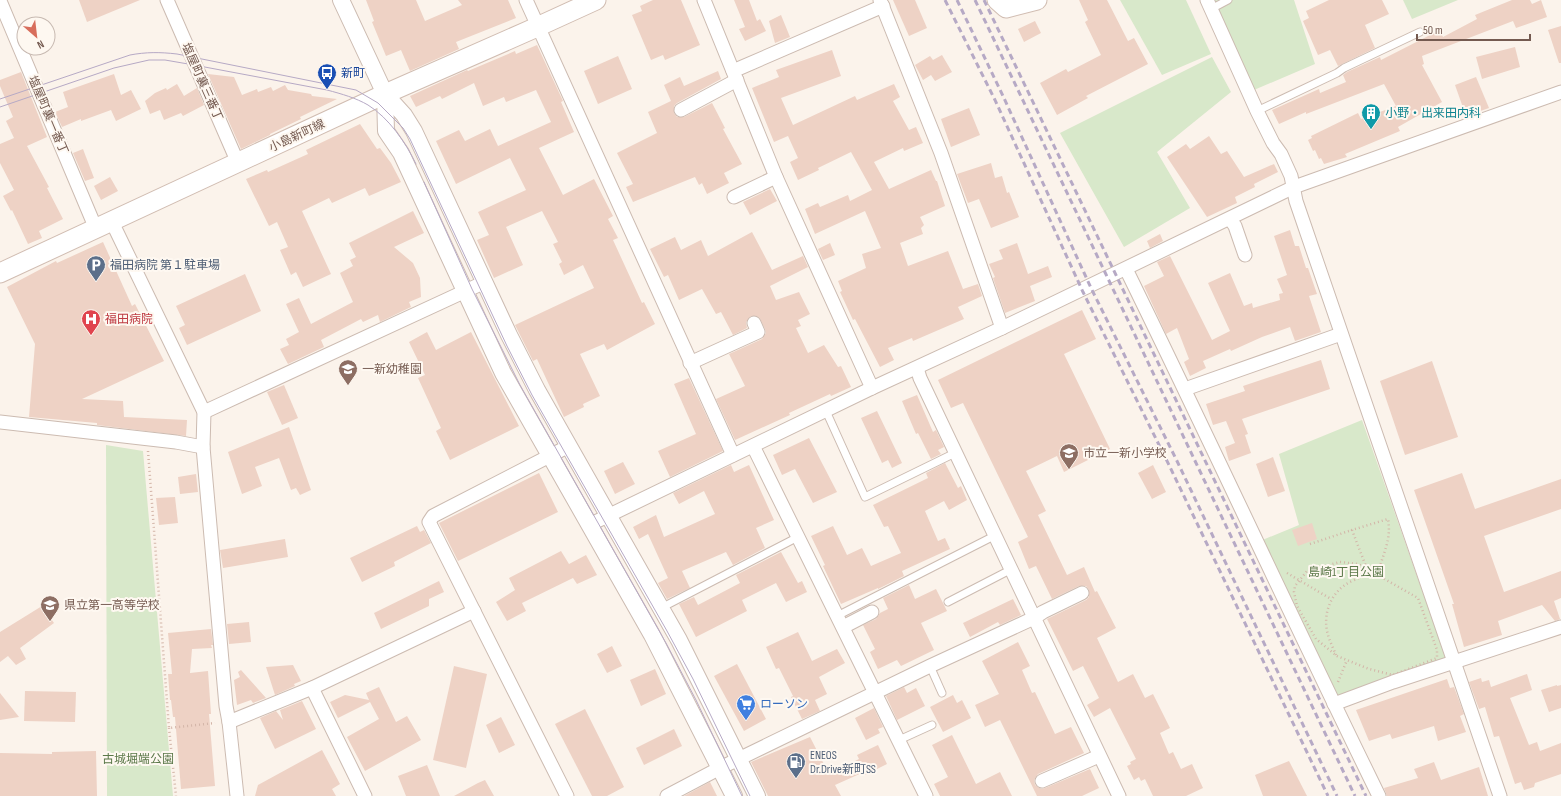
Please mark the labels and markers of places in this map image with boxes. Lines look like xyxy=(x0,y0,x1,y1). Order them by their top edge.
bus stop icon: 新町 xyxy=(316,62,338,90)
place label: 新町 xyxy=(341,66,365,81)
building icon: 小野・出来田内科 xyxy=(1360,102,1382,130)
place label: 小野・出来田内科 xyxy=(1385,106,1481,121)
parking icon: 福田病院 第１駐車場 xyxy=(85,254,107,282)
place label: 福田病院 第１駐車場 xyxy=(110,258,220,273)
hospital icon: 福田病院 xyxy=(80,308,102,336)
place label: 福田病院 xyxy=(105,312,153,327)
school or university icon: 一新幼稚園 xyxy=(337,358,359,386)
place label: 一新幼稚園 xyxy=(362,362,422,377)
school or university icon: 市立一新小学校 xyxy=(1058,442,1080,470)
place label: 市立一新小学校 xyxy=(1083,446,1167,461)
school or university icon: 県立第一高等学校 xyxy=(39,594,61,622)
place label: 県立第一高等学校 xyxy=(64,598,160,613)
supermarket icon: ローソン xyxy=(735,693,757,721)
place label: ローソン xyxy=(760,697,808,712)
place label: ENEOS Dr.Drive新町SS xyxy=(810,748,876,777)
fuel station icon: ENEOS Dr.Drive新町SS xyxy=(785,751,807,779)

